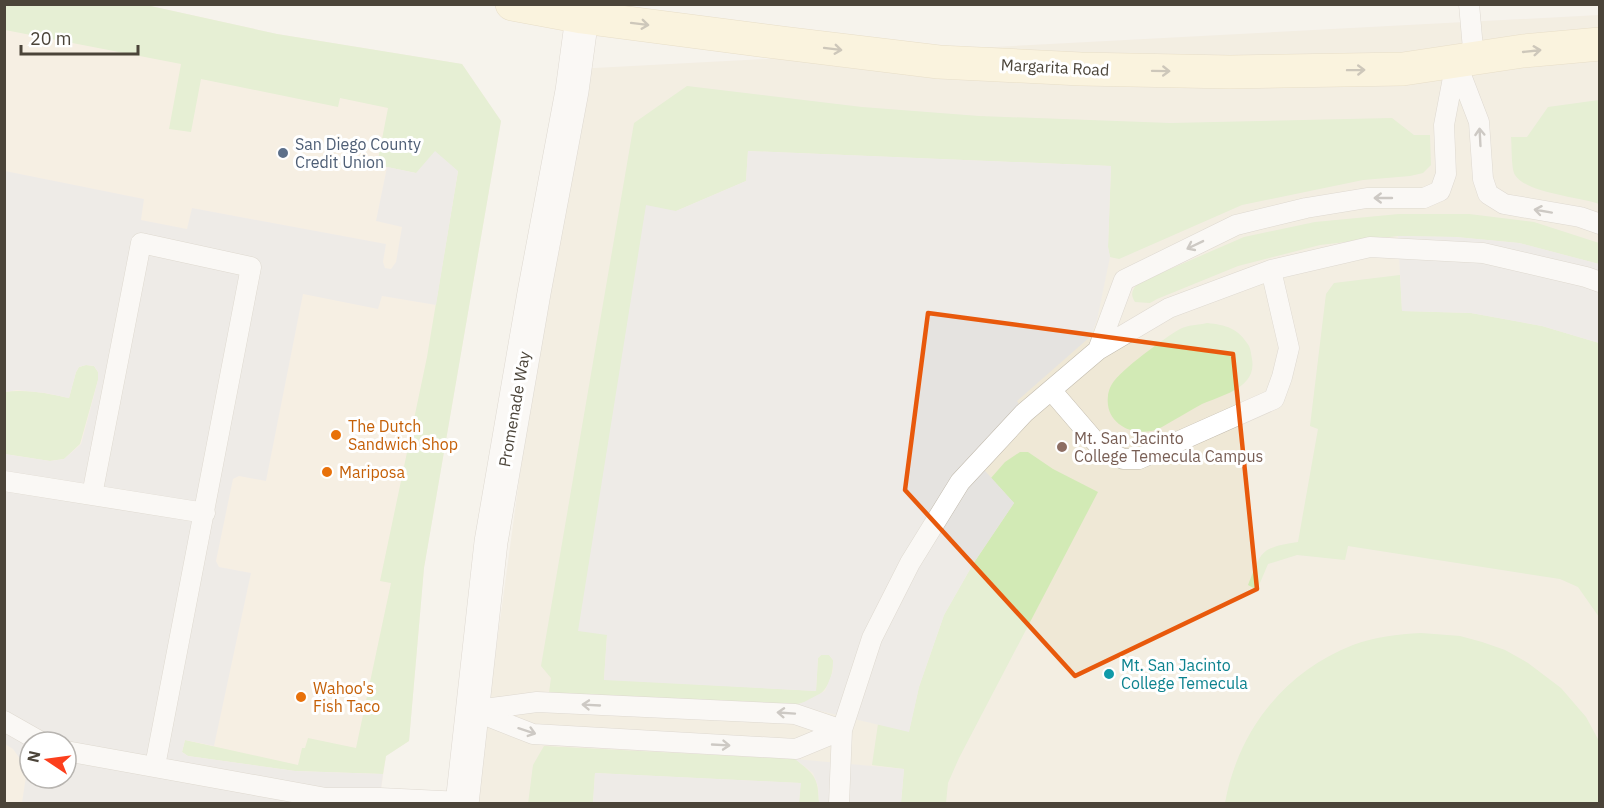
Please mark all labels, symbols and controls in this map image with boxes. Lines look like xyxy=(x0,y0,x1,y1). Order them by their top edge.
scale bar xyxy=(21,18,138,56)
one-way arrow xyxy=(629,19,649,30)
text: 20 m xyxy=(30,27,72,50)
one-way arrow xyxy=(823,44,842,55)
one-way arrow xyxy=(1521,45,1541,56)
street label: Margarita Road xyxy=(1000,54,1110,80)
one-way arrow xyxy=(1345,64,1365,76)
one-way arrow xyxy=(1150,65,1170,77)
one-way arrow xyxy=(1475,127,1486,147)
place label: San Diego County Credit Union xyxy=(295,134,421,172)
marker: San Diego County Credit Union xyxy=(276,146,290,160)
one-way arrow xyxy=(1373,192,1393,204)
one-way arrow xyxy=(1534,205,1553,216)
one-way arrow xyxy=(1187,240,1205,252)
street label: Promenade Way xyxy=(494,350,534,468)
place label: The Dutch Sandwich Shop xyxy=(348,416,458,454)
marker: The Dutch Sandwich Shop xyxy=(329,428,343,442)
place label: Mt. San Jacinto College Temecula Campus xyxy=(1074,428,1263,466)
marker: Mt. San Jacinto College Temecula Campus xyxy=(1055,440,1069,454)
place label: Mariposa xyxy=(339,462,405,482)
marker: Mariposa xyxy=(320,465,334,479)
place label: Mt. San Jacinto College Temecula xyxy=(1121,655,1248,693)
marker: Mt. San Jacinto College Temecula xyxy=(1102,667,1116,681)
place label: Wahoo's Fish Taco xyxy=(313,678,380,716)
marker: Wahoo's Fish Taco xyxy=(294,690,308,704)
one-way arrow xyxy=(582,699,602,710)
one-way arrow xyxy=(777,708,797,719)
one-way arrow xyxy=(517,726,536,737)
north arrow xyxy=(18,730,78,790)
one-way arrow xyxy=(711,739,731,750)
text: N xyxy=(22,749,44,765)

